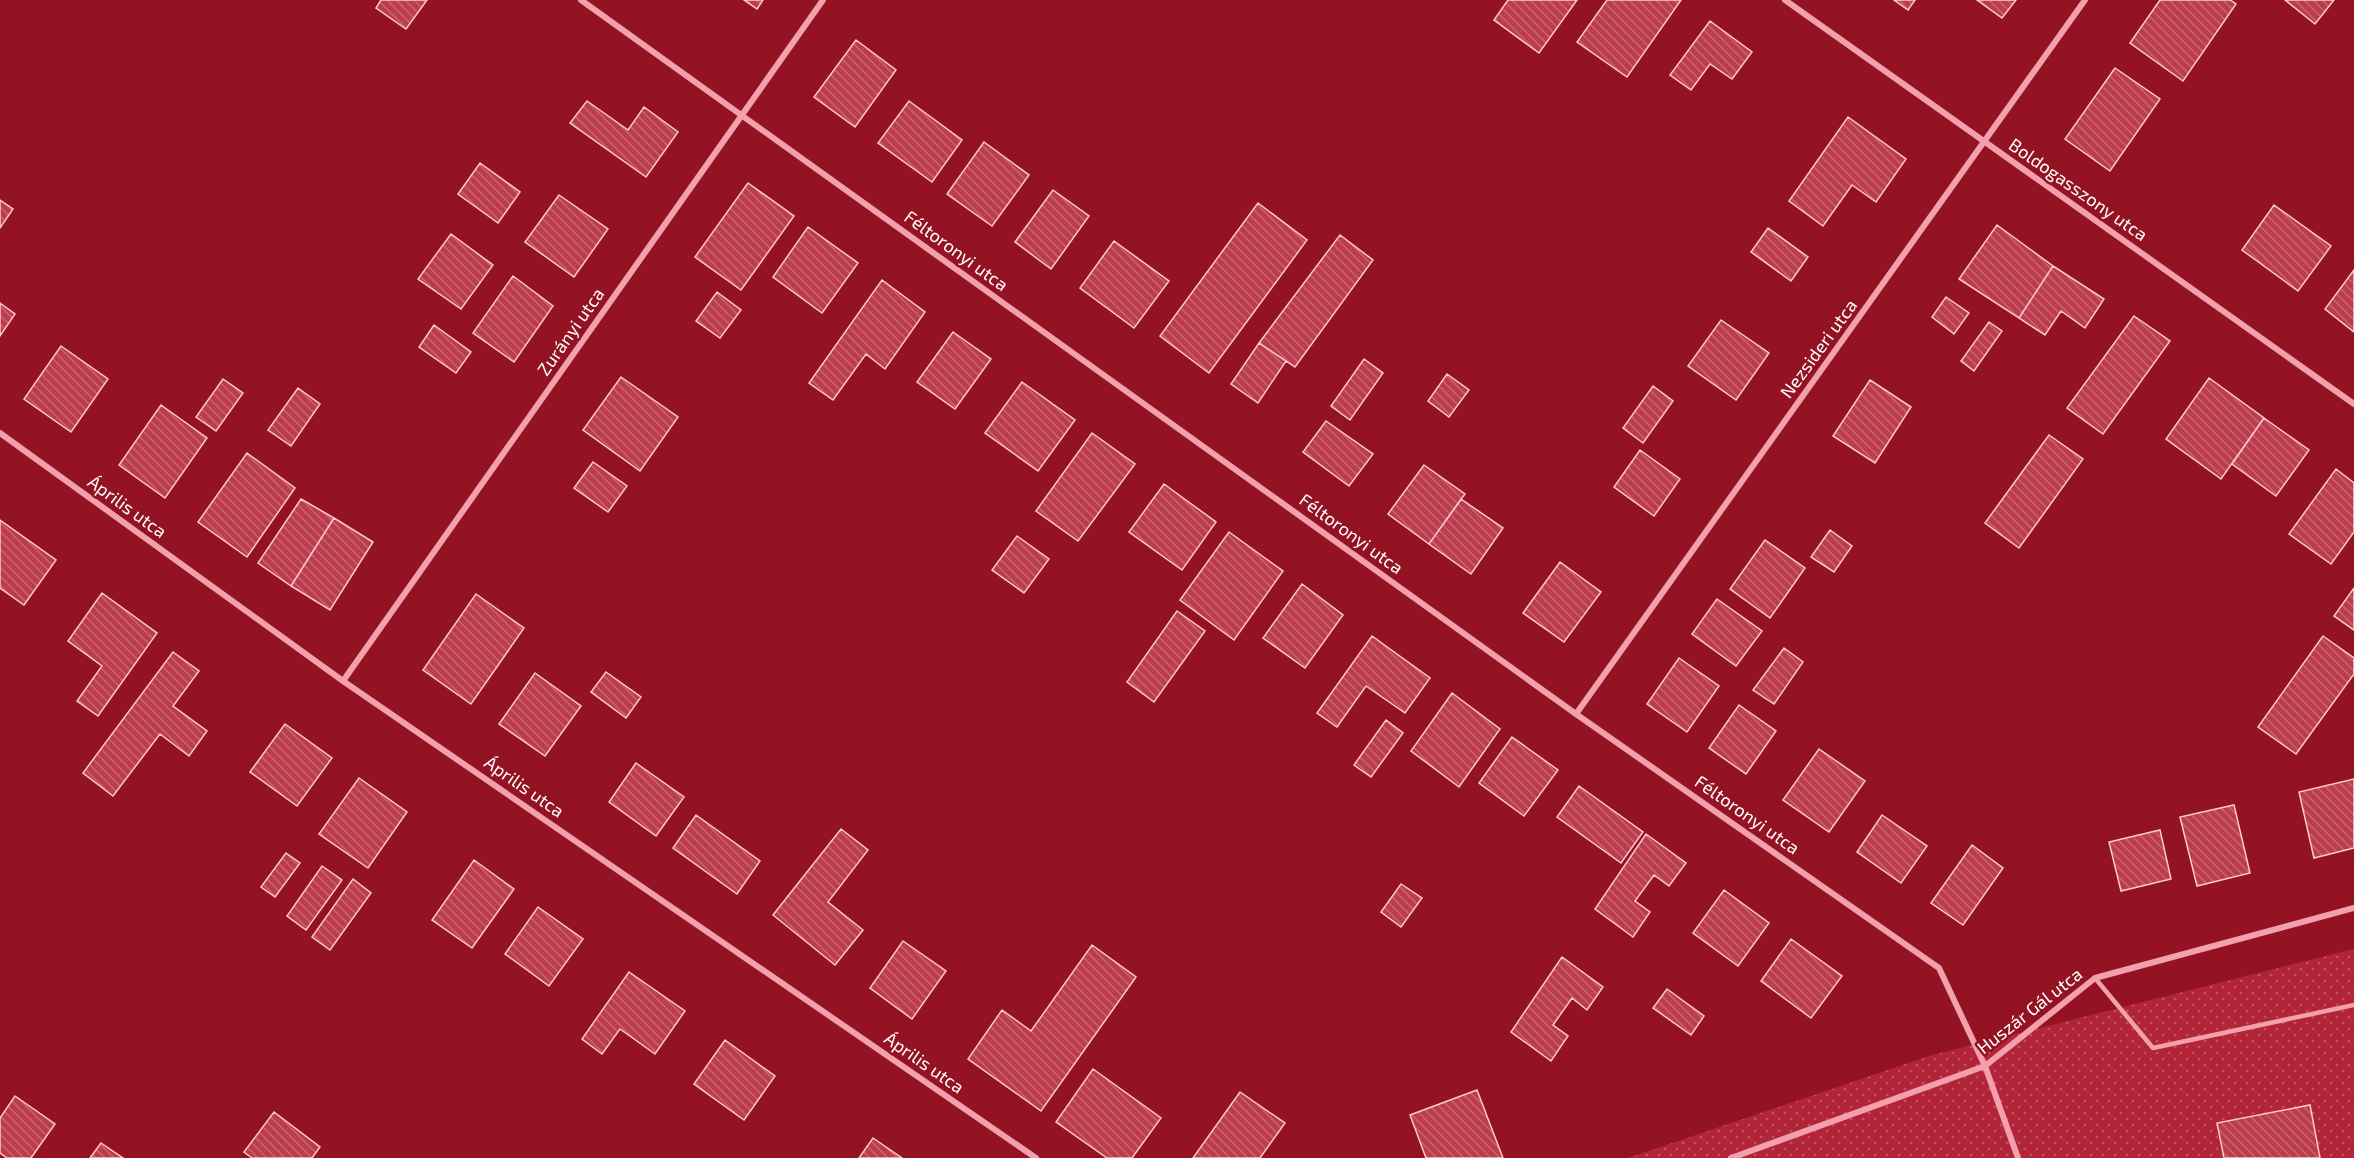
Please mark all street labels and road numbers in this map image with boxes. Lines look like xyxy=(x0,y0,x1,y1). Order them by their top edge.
street label: Boldogasszony utca xyxy=(2005,133,2152,245)
street label: Féltoronyi utca xyxy=(900,205,1013,295)
street label: Zurányi utca xyxy=(532,283,608,379)
street label: Nezsideri utca xyxy=(1775,295,1861,402)
street label: Április utca xyxy=(84,470,171,542)
street label: Féltoronyi utca xyxy=(1295,488,1408,578)
street label: Április utca xyxy=(481,751,569,822)
street label: Féltoronyi utca xyxy=(1691,770,1804,858)
street label: Huszár Gál utca xyxy=(1972,962,2086,1058)
street label: Április utca xyxy=(881,1027,969,1098)

